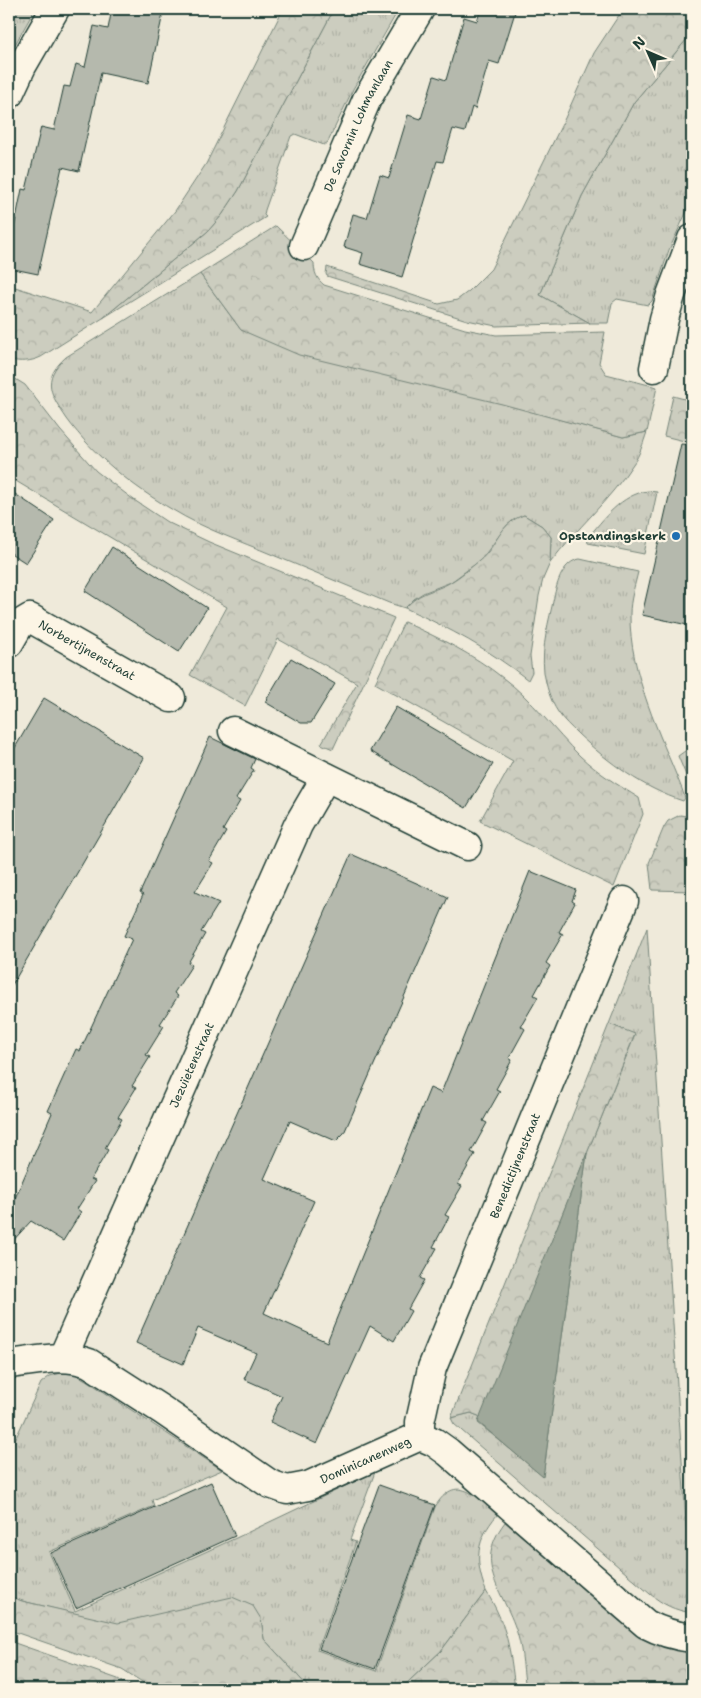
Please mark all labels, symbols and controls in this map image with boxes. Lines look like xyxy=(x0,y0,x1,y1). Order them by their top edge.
north arrow xyxy=(624,28,674,78)
text: N xyxy=(629,33,649,53)
street label: De Savornin Lohmanlaan xyxy=(320,57,396,194)
place label: Opstandingskerk xyxy=(559,528,666,544)
marker: Opstandingskerk xyxy=(670,530,682,542)
street label: Norbertijnenstraat xyxy=(36,616,138,684)
street label: Jezuïetenstraat xyxy=(166,1020,218,1110)
street label: Benedictijnenstraat xyxy=(486,1111,544,1221)
street label: Dominicanenweg xyxy=(318,1433,413,1488)

